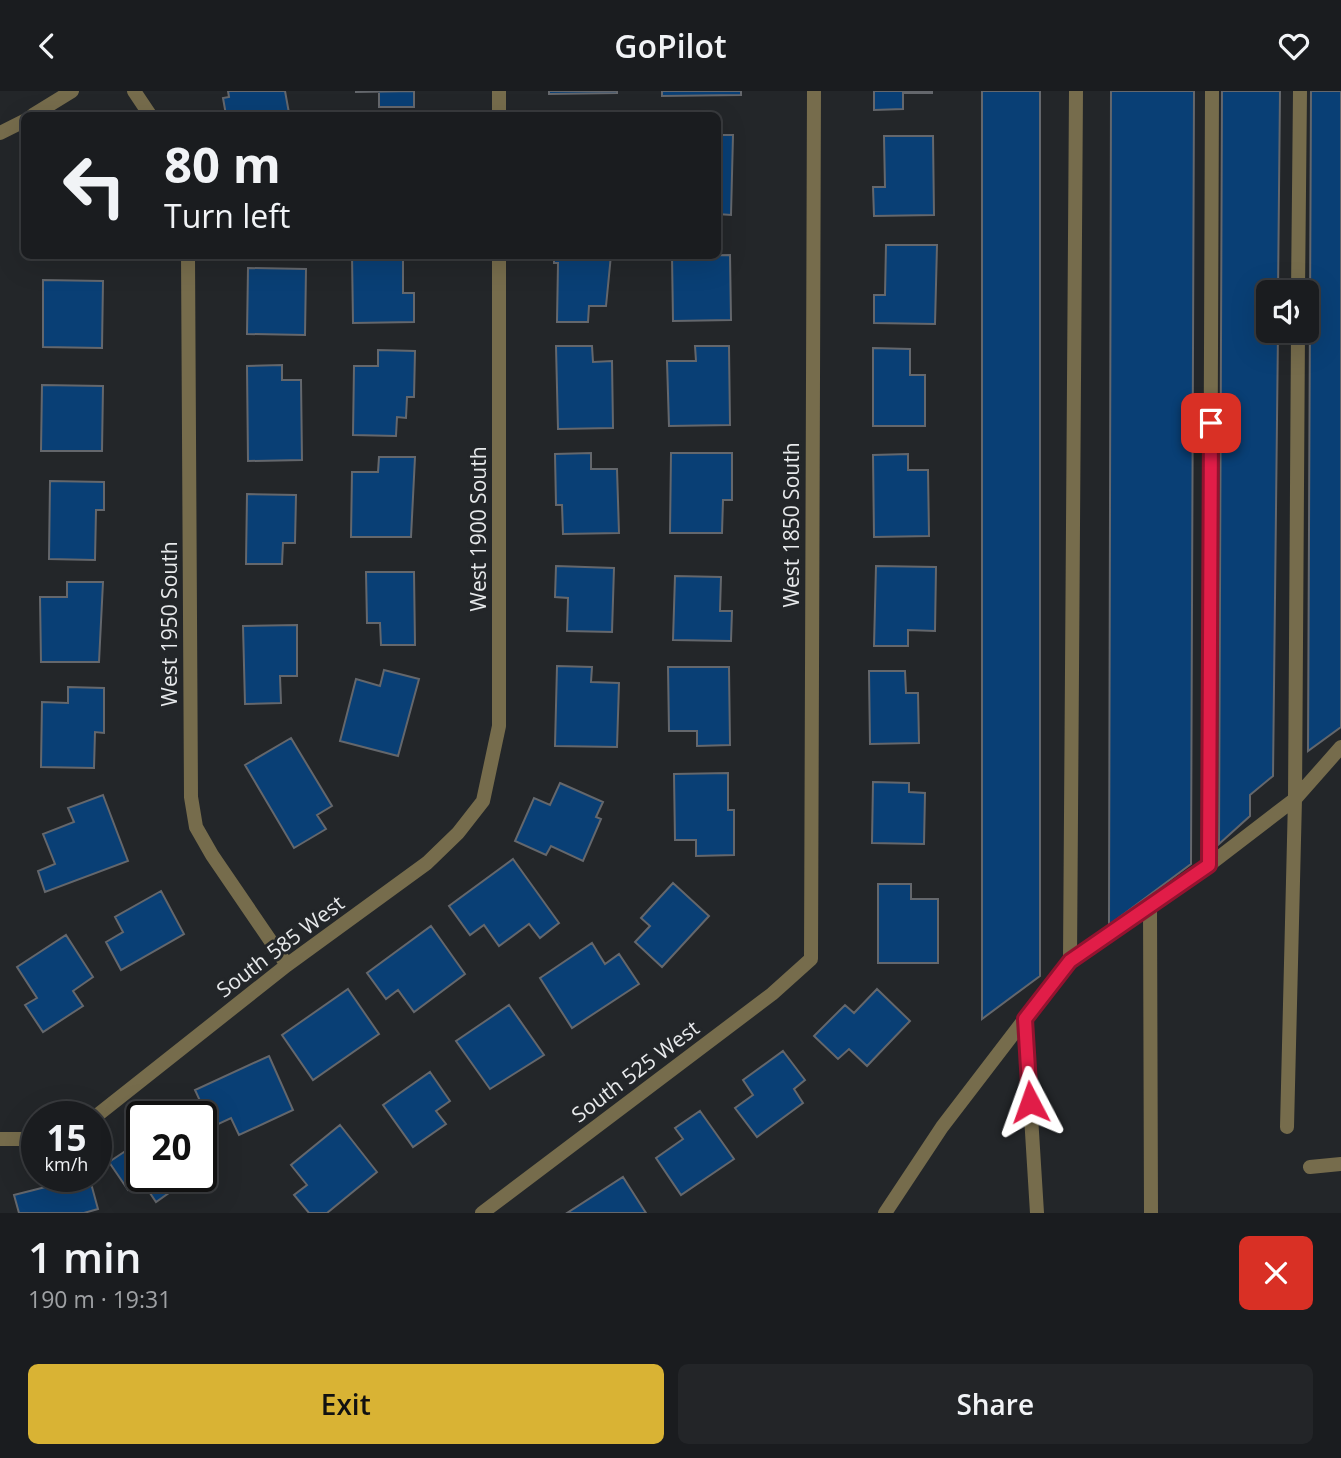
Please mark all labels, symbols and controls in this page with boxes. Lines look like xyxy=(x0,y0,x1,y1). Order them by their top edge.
text: GoPilot xyxy=(614,24,727,67)
icon: back xyxy=(28,27,66,65)
icon: heart xyxy=(1275,27,1313,65)
text: 80 m xyxy=(164,131,281,197)
icon: left xyxy=(49,140,140,231)
text: Turn left xyxy=(164,194,290,237)
map controls xyxy=(1256,280,1319,343)
button: sound xyxy=(1256,280,1319,343)
pin xyxy=(1181,393,1241,453)
icon: arrive xyxy=(1192,404,1230,442)
street label: West 1850 South xyxy=(777,442,805,608)
street label: West 1900 South xyxy=(464,446,492,612)
street label: West 1950 South xyxy=(155,541,183,707)
street label: South 585 West xyxy=(210,889,350,1003)
street label: South 525 West xyxy=(565,1014,705,1128)
position arrow xyxy=(993,1065,1067,1139)
speed limit sign: 20 xyxy=(126,1101,217,1192)
text: 15 xyxy=(46,1114,87,1161)
text: km/h xyxy=(45,1152,88,1176)
text: 1 min xyxy=(28,1228,141,1285)
button: close xyxy=(1239,1236,1313,1310)
text: 190 m · 19:31 xyxy=(28,1283,171,1315)
button: Exit xyxy=(28,1364,664,1444)
button: Share xyxy=(678,1364,1313,1444)

